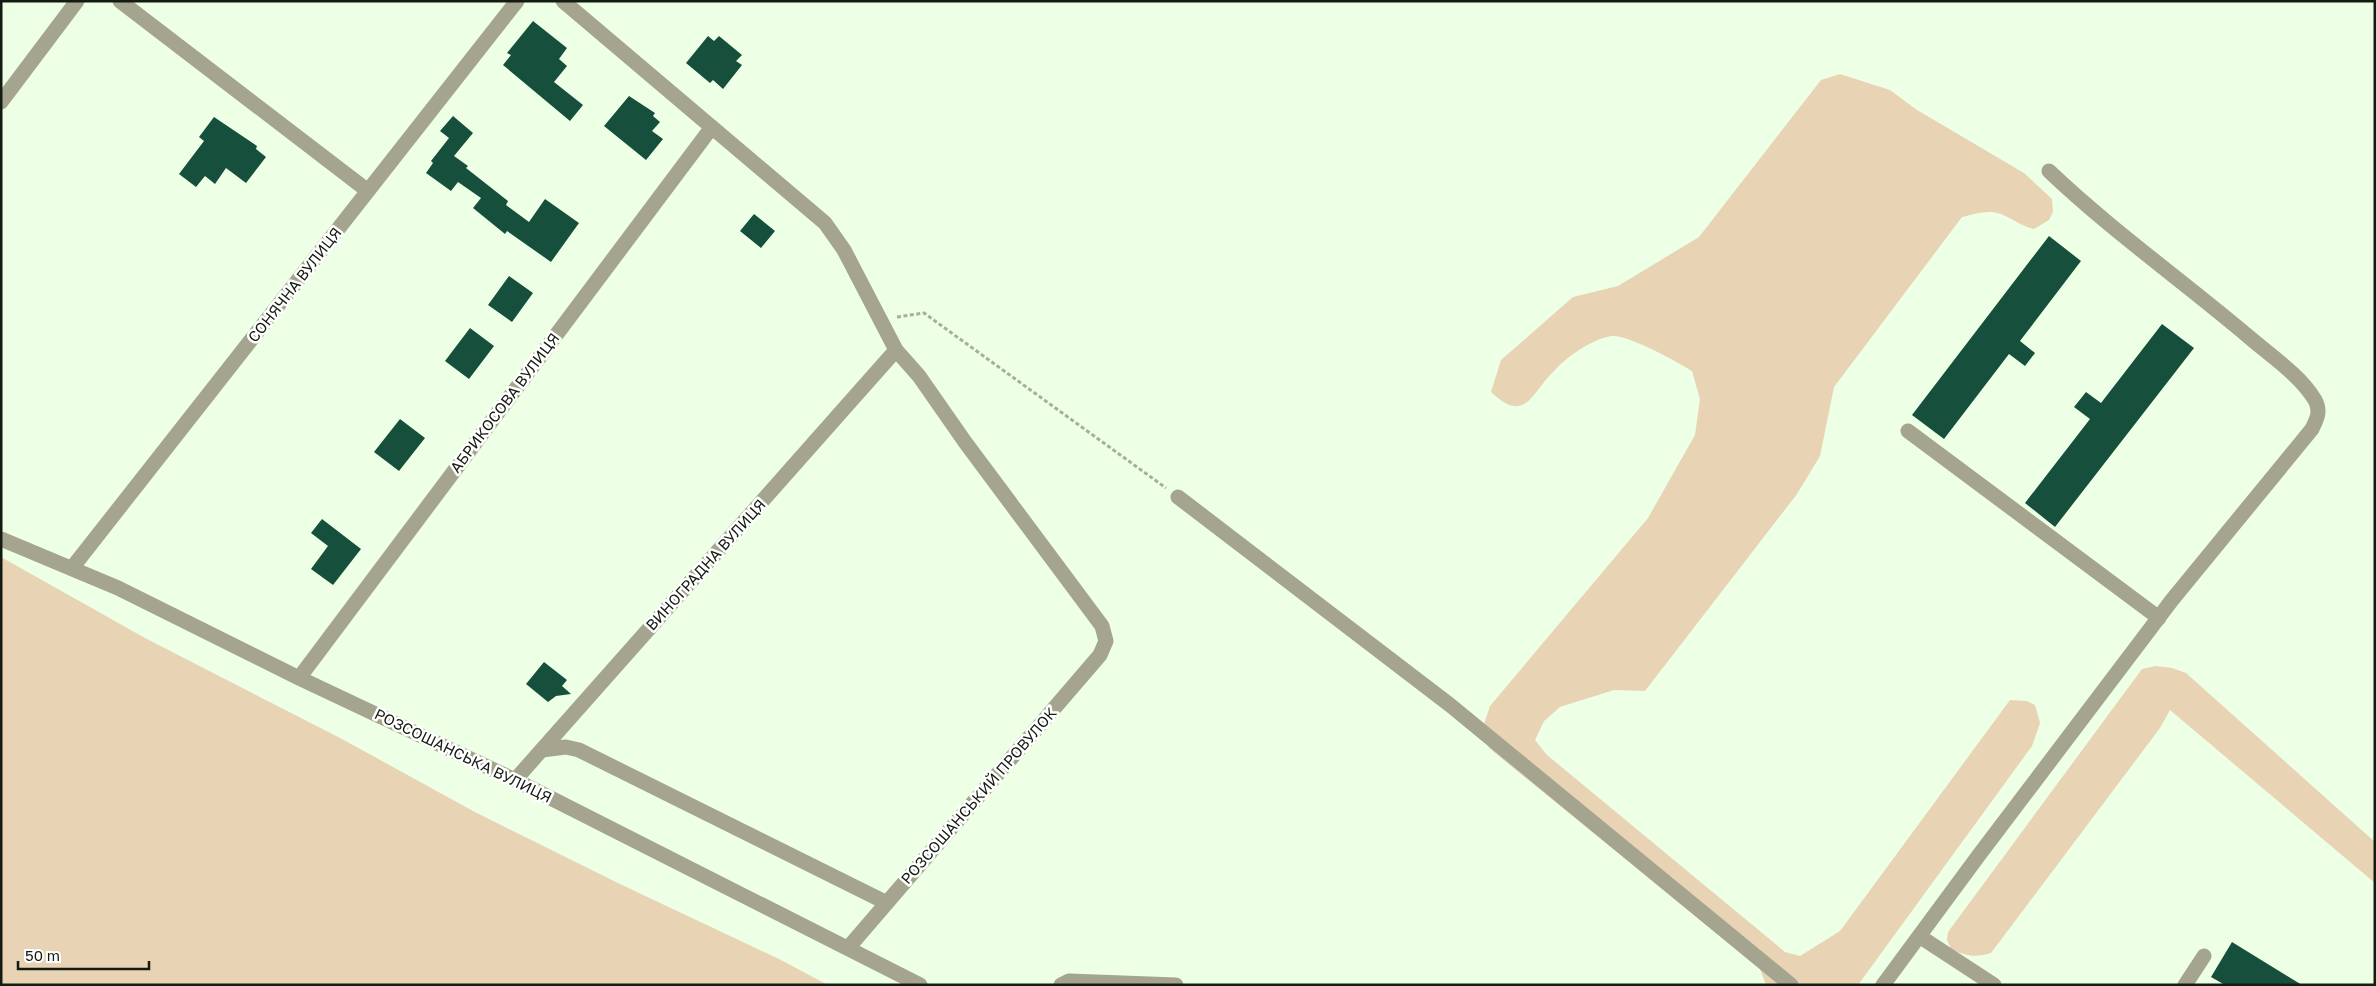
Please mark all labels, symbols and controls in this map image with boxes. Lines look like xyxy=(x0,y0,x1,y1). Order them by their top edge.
street label: СОНЯЧНА ВУЛИЦЯ xyxy=(244,223,345,345)
street label: АБРИКОСОВА ВУЛИЦЯ xyxy=(446,329,563,476)
street label: ВИНОГРАДНА ВУЛИЦЯ xyxy=(642,495,769,634)
street label: РОЗСОШАНСЬКИЙ ПРОВУЛОК xyxy=(897,703,1060,887)
street label: РОЗСОШАНСЬКА ВУЛИЦЯ xyxy=(372,704,555,806)
scale bar xyxy=(18,938,149,970)
text: 50 m xyxy=(25,946,60,964)

